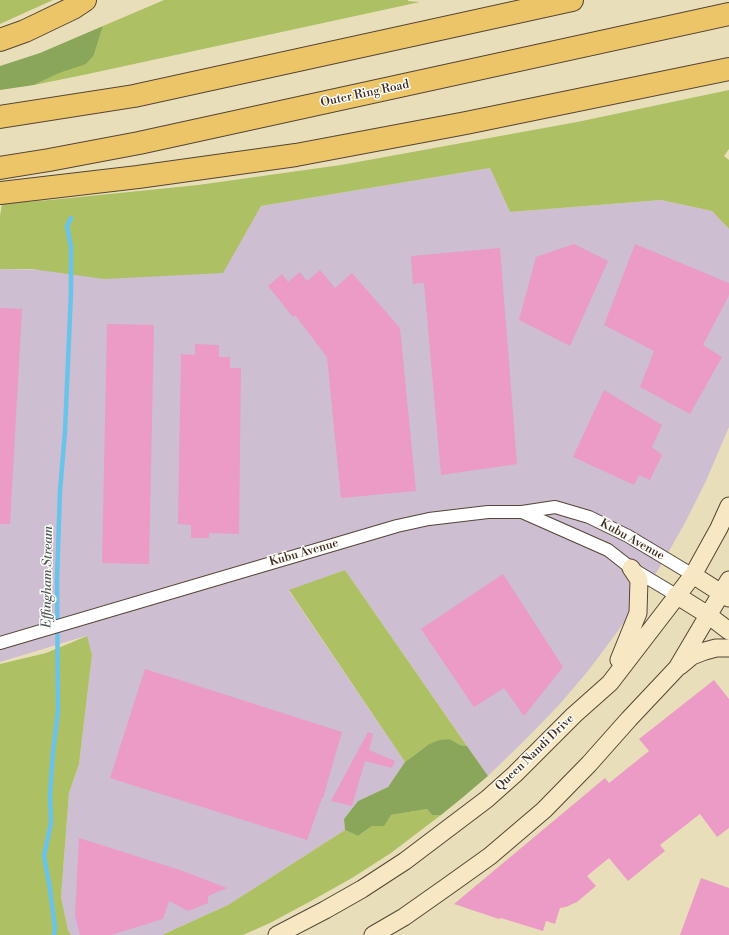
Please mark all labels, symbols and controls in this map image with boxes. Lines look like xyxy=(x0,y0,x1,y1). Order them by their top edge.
street label: Outer Ring Road xyxy=(319,78,411,110)
street label: Kubu Avenue xyxy=(597,516,667,564)
water label: Effingham Stream xyxy=(39,526,57,628)
street label: Kubu Avenue xyxy=(268,536,340,570)
street label: Queen Nandi Drive xyxy=(493,712,577,794)

